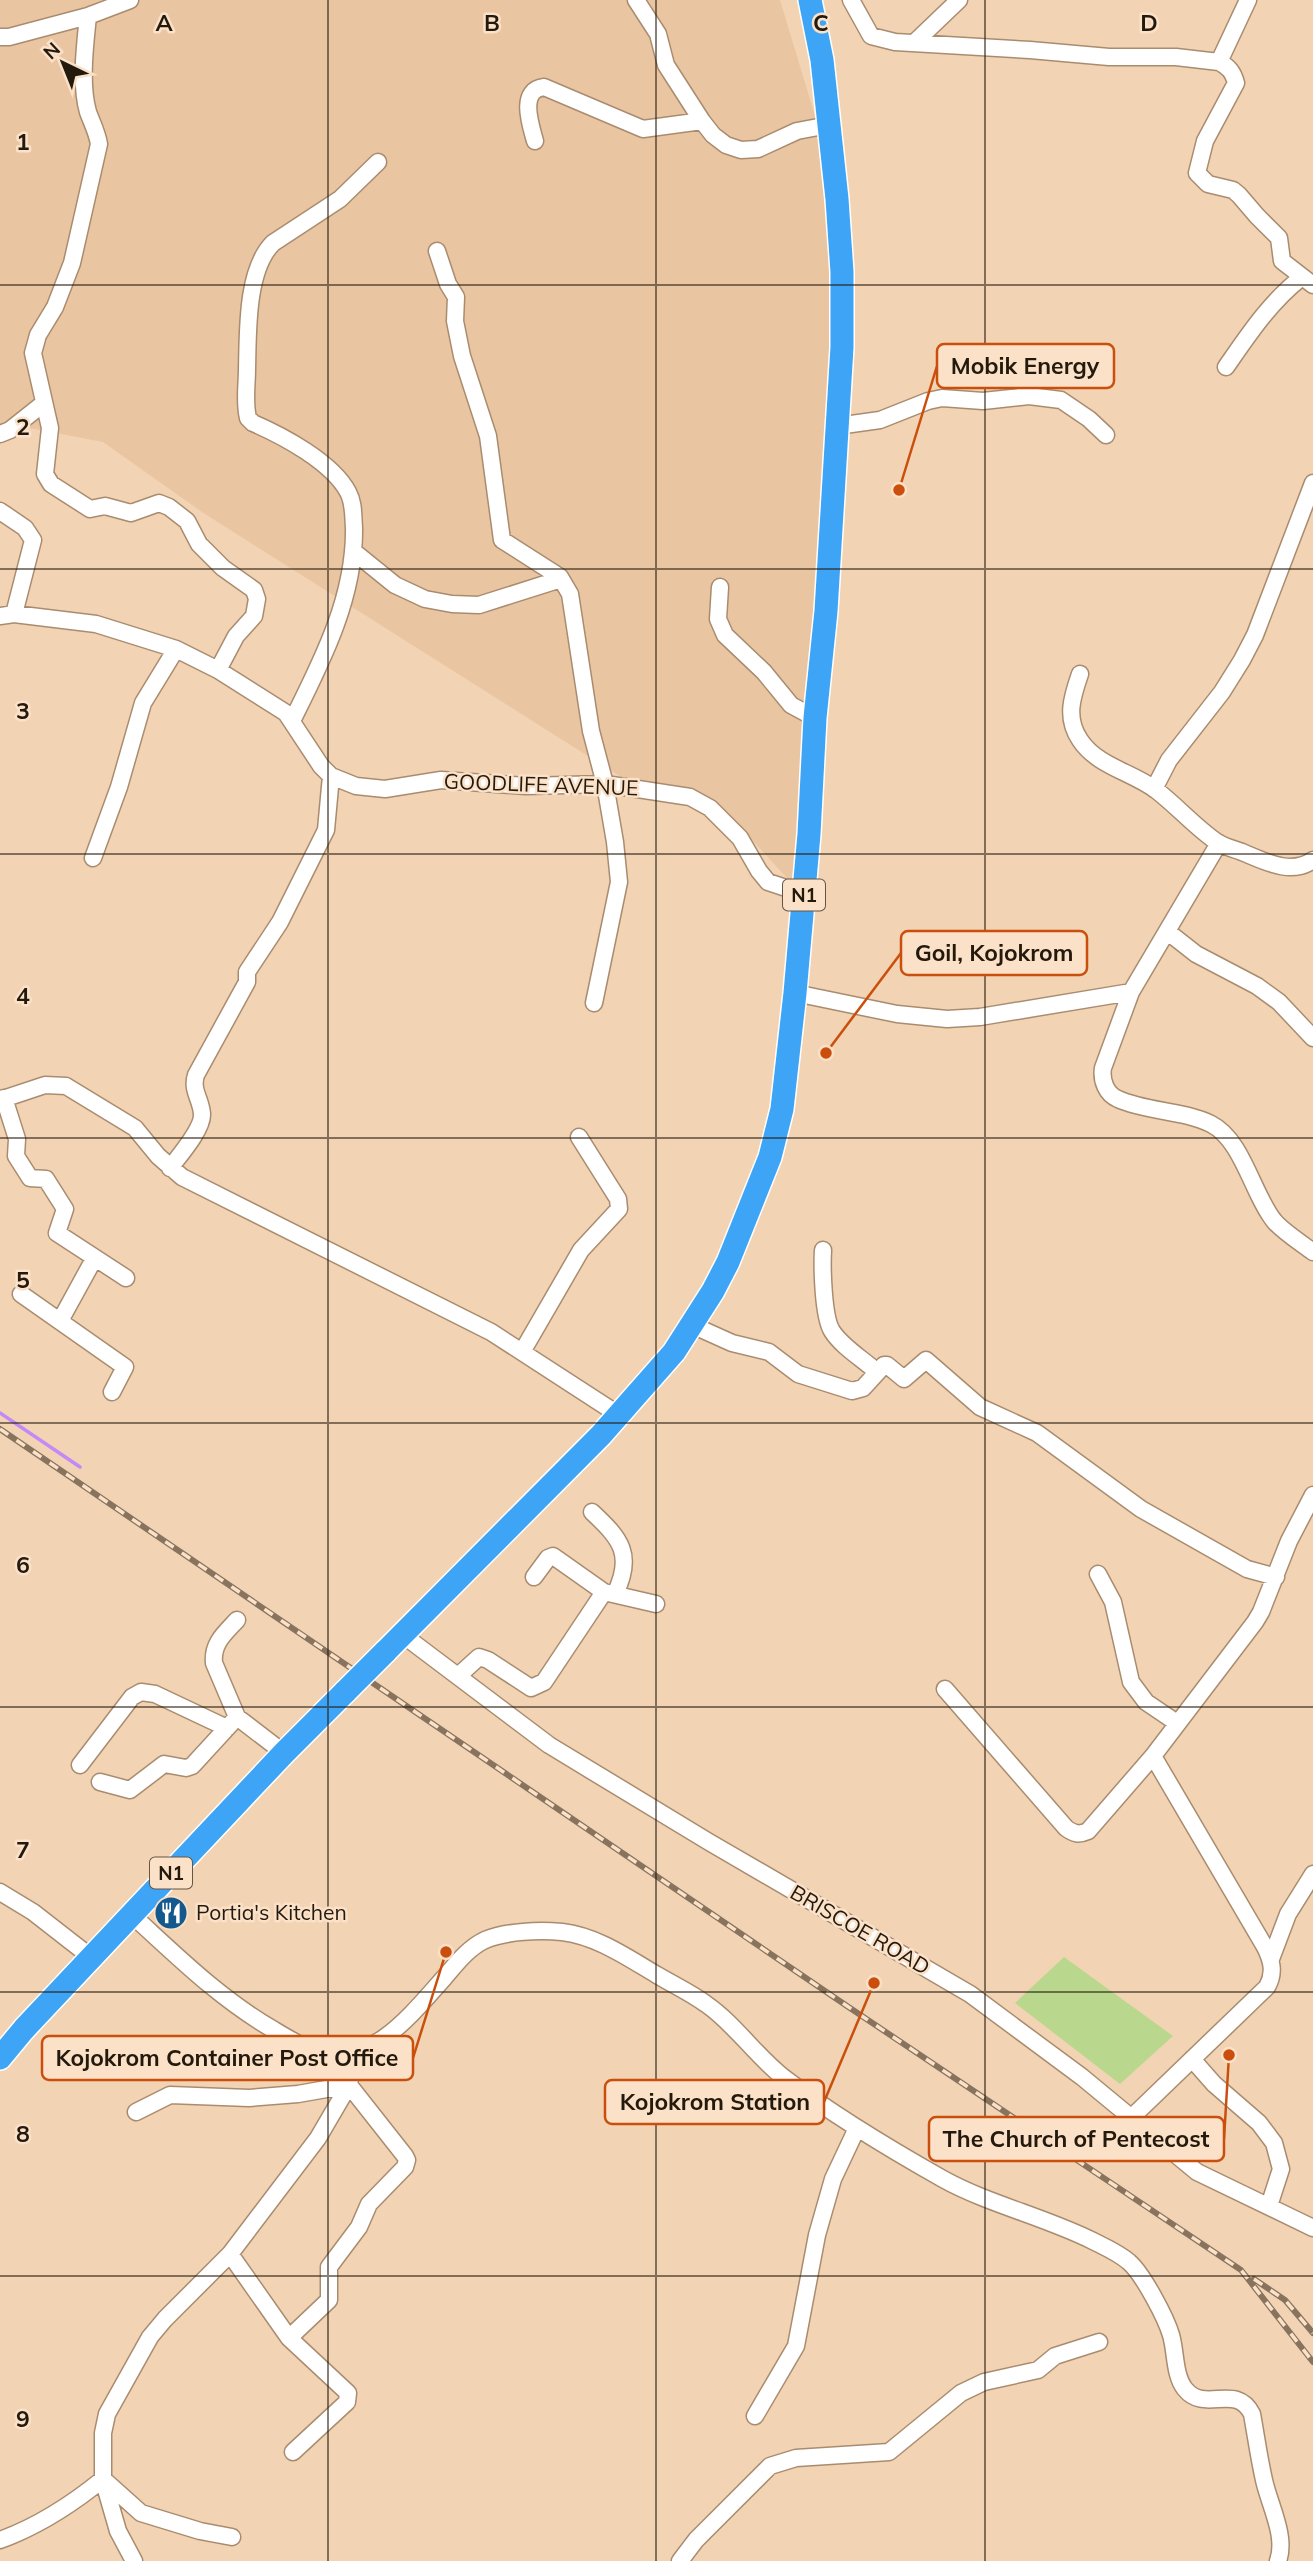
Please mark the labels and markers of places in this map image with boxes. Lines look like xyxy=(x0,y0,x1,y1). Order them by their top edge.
callout: Mobik Energy xyxy=(937,344,1114,388)
callout: Goil, Kojokrom xyxy=(901,931,1087,975)
restaurant icon: Portia's Kitchen xyxy=(152,1894,190,1932)
place label: Portia's Kitchen xyxy=(196,1899,347,1925)
callout: Kojokrom Container Post Office xyxy=(42,2036,413,2080)
callout: Kojokrom Station xyxy=(605,2080,824,2124)
callout: The Church of Pentecost xyxy=(929,2117,1224,2161)

